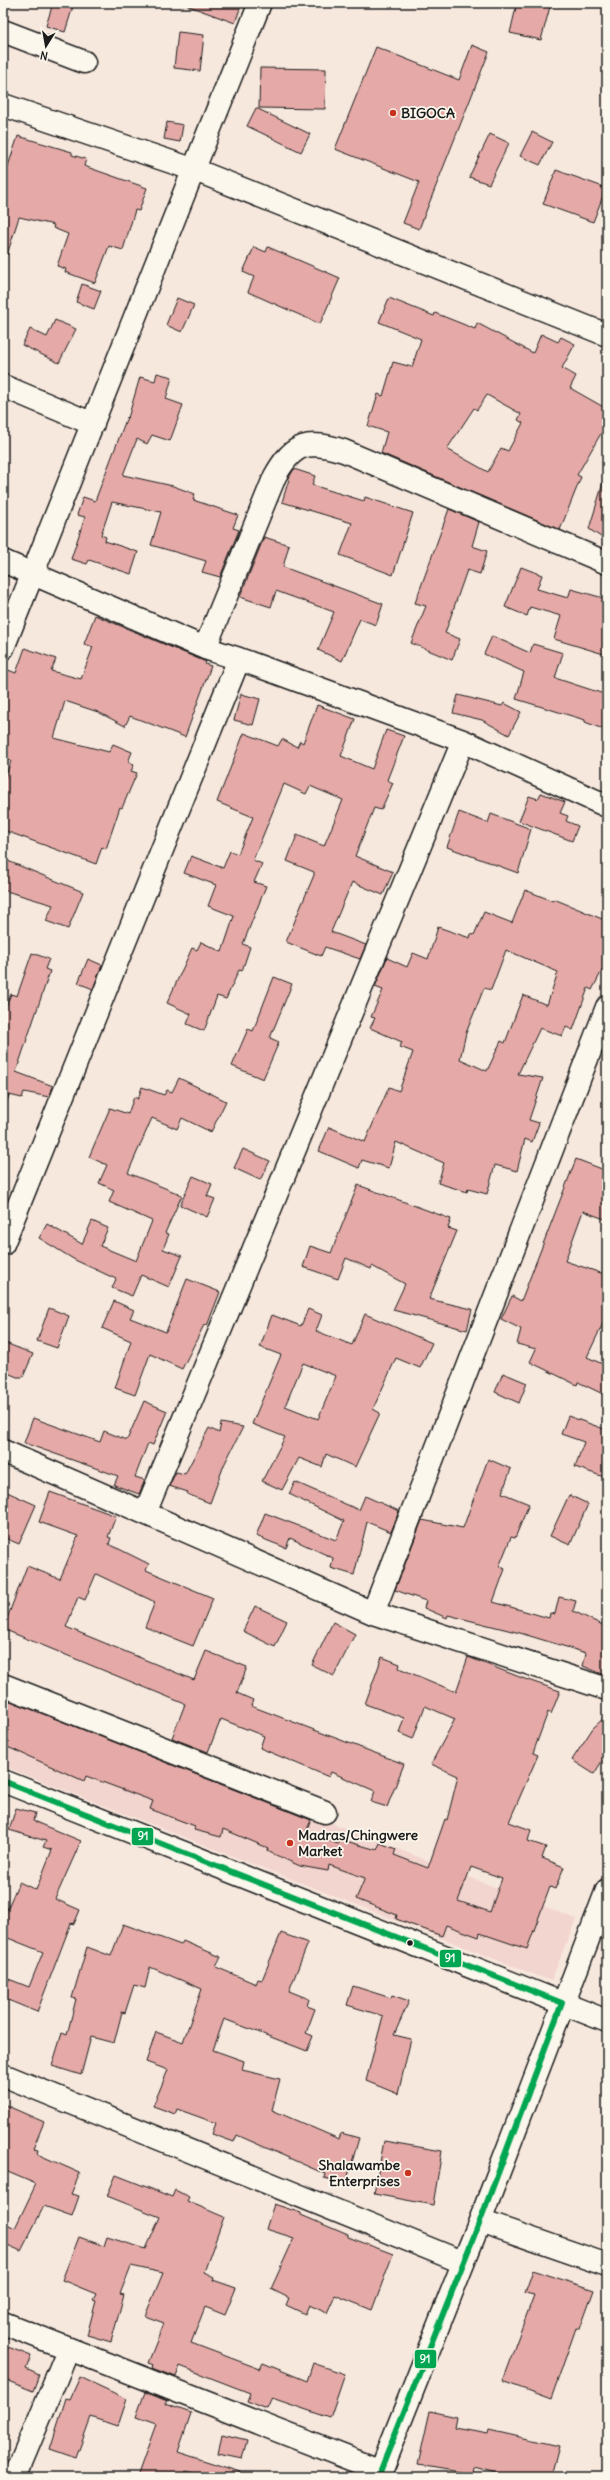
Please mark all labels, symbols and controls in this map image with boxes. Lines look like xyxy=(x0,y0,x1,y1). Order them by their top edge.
north arrow xyxy=(26,26,66,66)
text: N xyxy=(39,48,49,63)
place label: BIGOCA xyxy=(401,104,455,122)
marker: BIGOCA xyxy=(388,108,398,118)
place label: Madras/Chingwere Market xyxy=(298,1826,419,1860)
line badge: 91 xyxy=(131,1827,154,1846)
text: 91 xyxy=(138,1829,148,1843)
marker: Madras/Chingwere Market xyxy=(285,1838,295,1848)
unlabelled marker xyxy=(405,1938,415,1948)
line badge: 91 xyxy=(439,1949,462,1968)
text: 91 xyxy=(445,1951,455,1965)
place label: Shalawambe Enterprises xyxy=(318,2156,401,2190)
marker: Shalawambe Enterprises xyxy=(403,2168,413,2178)
line badge: 91 xyxy=(414,2349,437,2369)
text: 91 xyxy=(420,2352,430,2366)

